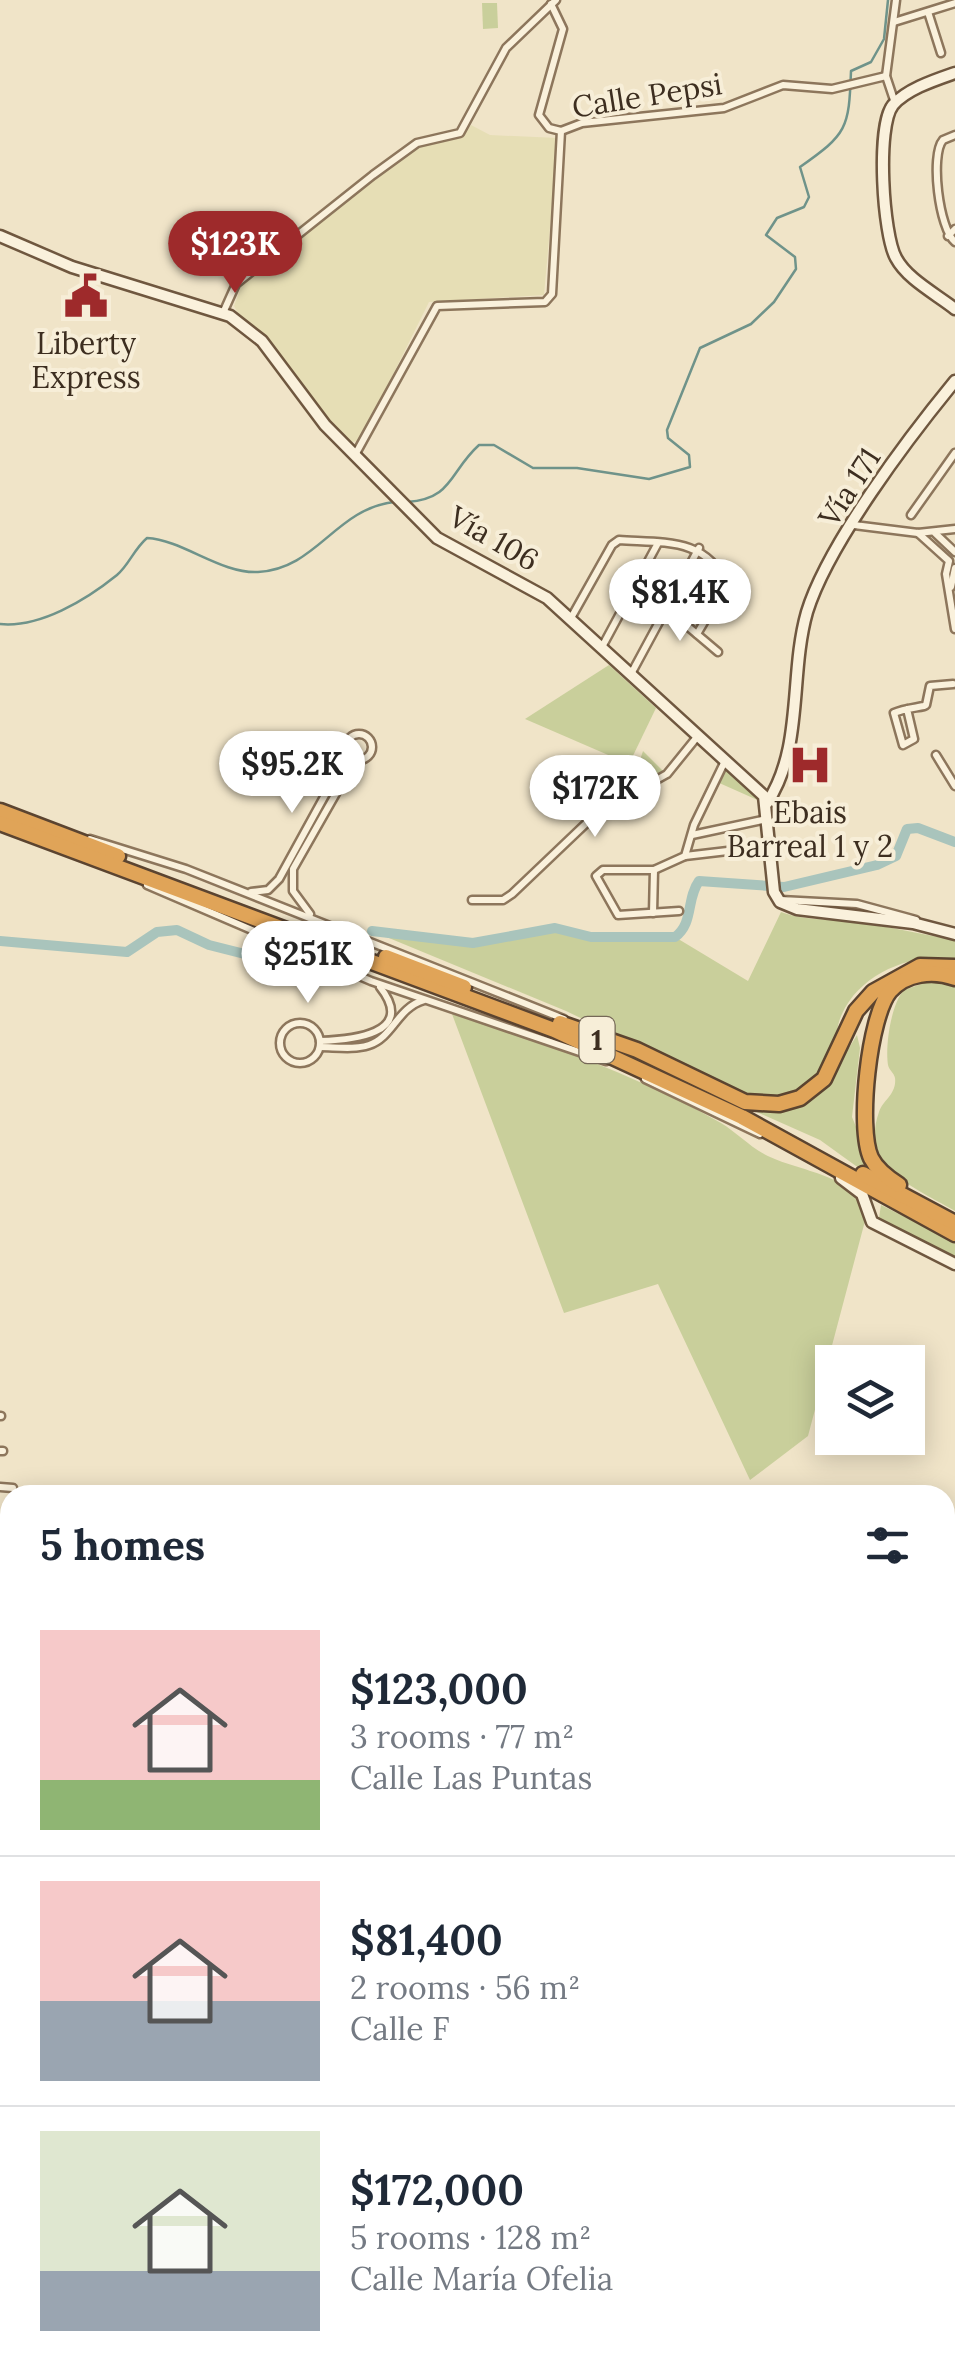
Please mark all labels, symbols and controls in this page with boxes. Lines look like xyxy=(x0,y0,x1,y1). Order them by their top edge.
street label: Calle Pepsi xyxy=(569,64,725,126)
pin: $123K xyxy=(165,211,305,296)
text: $123K xyxy=(190,223,280,264)
public building icon: Liberty Express xyxy=(62,272,110,320)
place label: Liberty Express xyxy=(31,324,141,396)
street label: Vía 171 xyxy=(809,440,889,535)
street label: Vía 106 xyxy=(441,497,546,579)
pin: $81.4K xyxy=(599,559,761,644)
text: $81.4K xyxy=(631,571,729,612)
pin: $95.2K xyxy=(211,731,373,816)
hospital icon: Ebais Barreal 1 y 2 xyxy=(786,741,834,789)
text: $95.2K xyxy=(241,743,343,784)
pin: $172K xyxy=(525,755,665,840)
text: $172K xyxy=(552,767,638,808)
place label: Ebais Barreal 1 y 2 xyxy=(727,793,893,866)
pin: $251K xyxy=(238,921,378,1006)
text: $251K xyxy=(264,933,352,974)
road number: 1 xyxy=(580,1017,614,1063)
map controls xyxy=(815,1345,925,1455)
button: layers xyxy=(815,1345,925,1455)
text: 5 homes xyxy=(40,1518,205,1572)
icon: filters xyxy=(860,1518,915,1573)
text: $123,000 xyxy=(350,1662,528,1716)
icon: home xyxy=(120,1670,240,1790)
text: 3 rooms · 77 m² xyxy=(350,1716,574,1757)
text: Calle Las Puntas xyxy=(350,1757,592,1798)
text: $81,400 xyxy=(350,1913,503,1967)
icon: home xyxy=(120,1921,240,2041)
text: 2 rooms · 56 m² xyxy=(350,1967,580,2008)
text: Calle F xyxy=(350,2008,450,2049)
text: $172,000 xyxy=(350,2163,524,2217)
icon: home xyxy=(120,2171,240,2291)
text: 5 rooms · 128 m² xyxy=(350,2217,591,2258)
text: Calle María Ofelia xyxy=(350,2258,613,2299)

